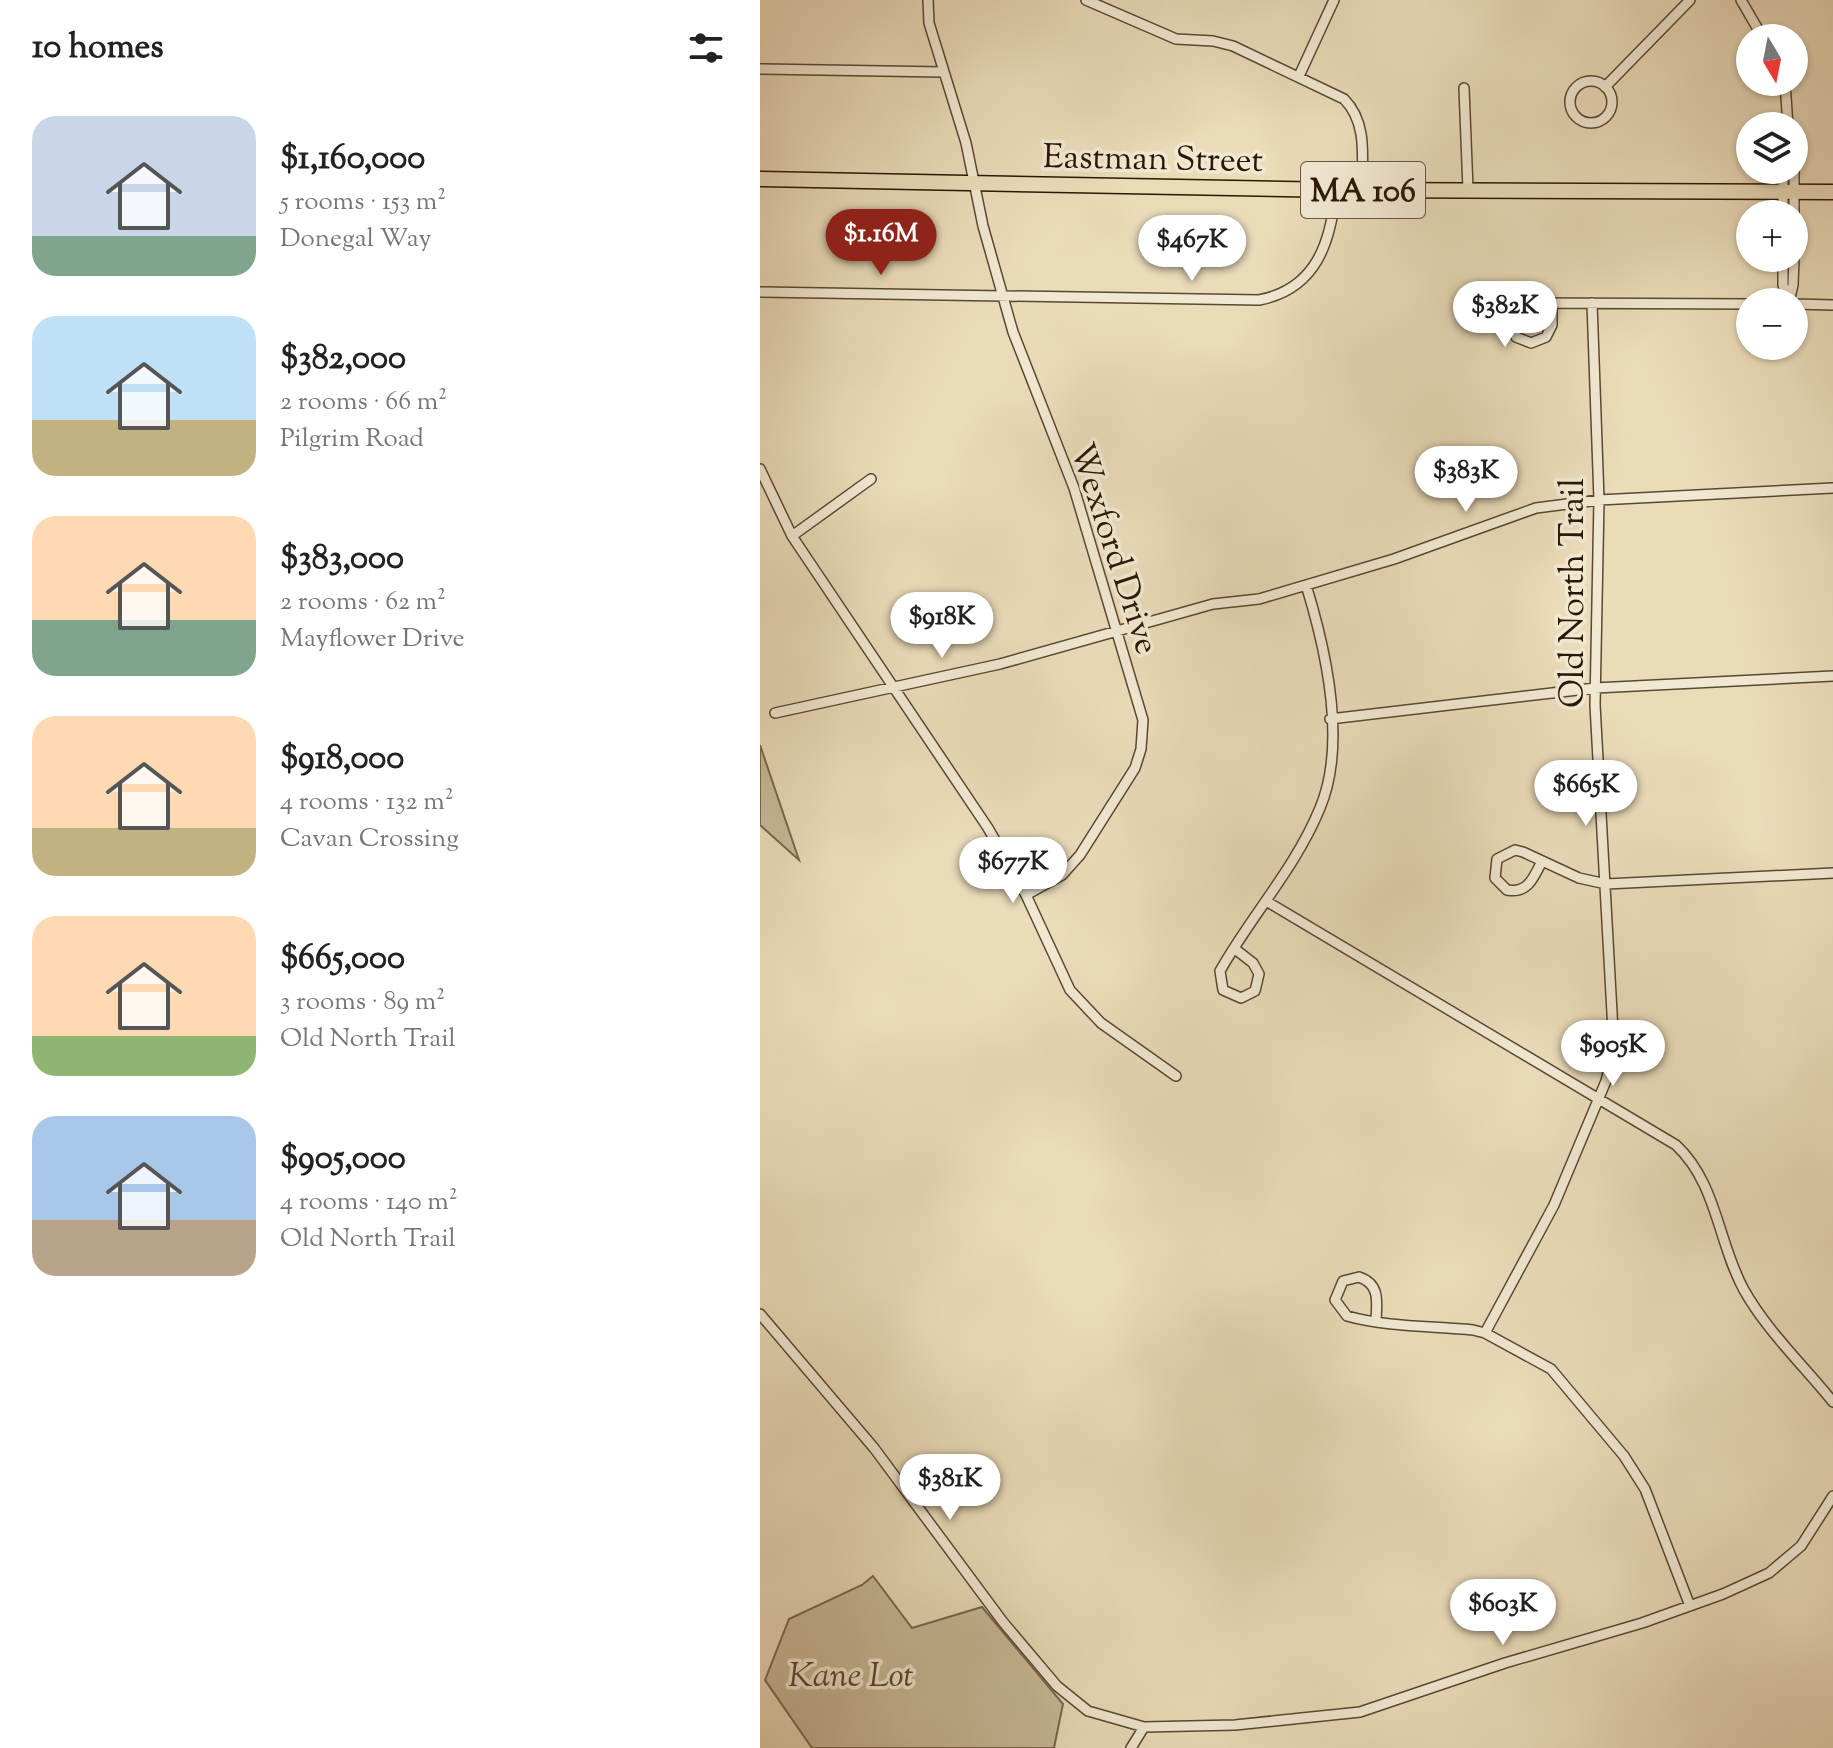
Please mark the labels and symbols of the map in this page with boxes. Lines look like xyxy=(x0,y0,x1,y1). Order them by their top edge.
north arrow xyxy=(1736,24,1808,96)
street label: Eastman Street xyxy=(1042,134,1264,187)
road number: MA 106 xyxy=(1301,162,1425,218)
pin: $1.16M xyxy=(816,209,946,277)
pin: $467K xyxy=(1136,215,1248,283)
pin: $382K xyxy=(1449,281,1561,349)
street label: Wexford Drive xyxy=(1055,437,1170,661)
pin: $383K xyxy=(1410,446,1522,514)
street label: Old North Trail xyxy=(1550,478,1599,708)
pin: $918K xyxy=(886,592,998,660)
pin: $665K xyxy=(1530,760,1642,828)
pin: $677K xyxy=(957,837,1069,905)
pin: $905K xyxy=(1557,1020,1669,1088)
pin: $381K xyxy=(894,1454,1006,1522)
pin: $603K xyxy=(1447,1579,1559,1647)
park label: Kane Lot xyxy=(788,1653,914,1702)

